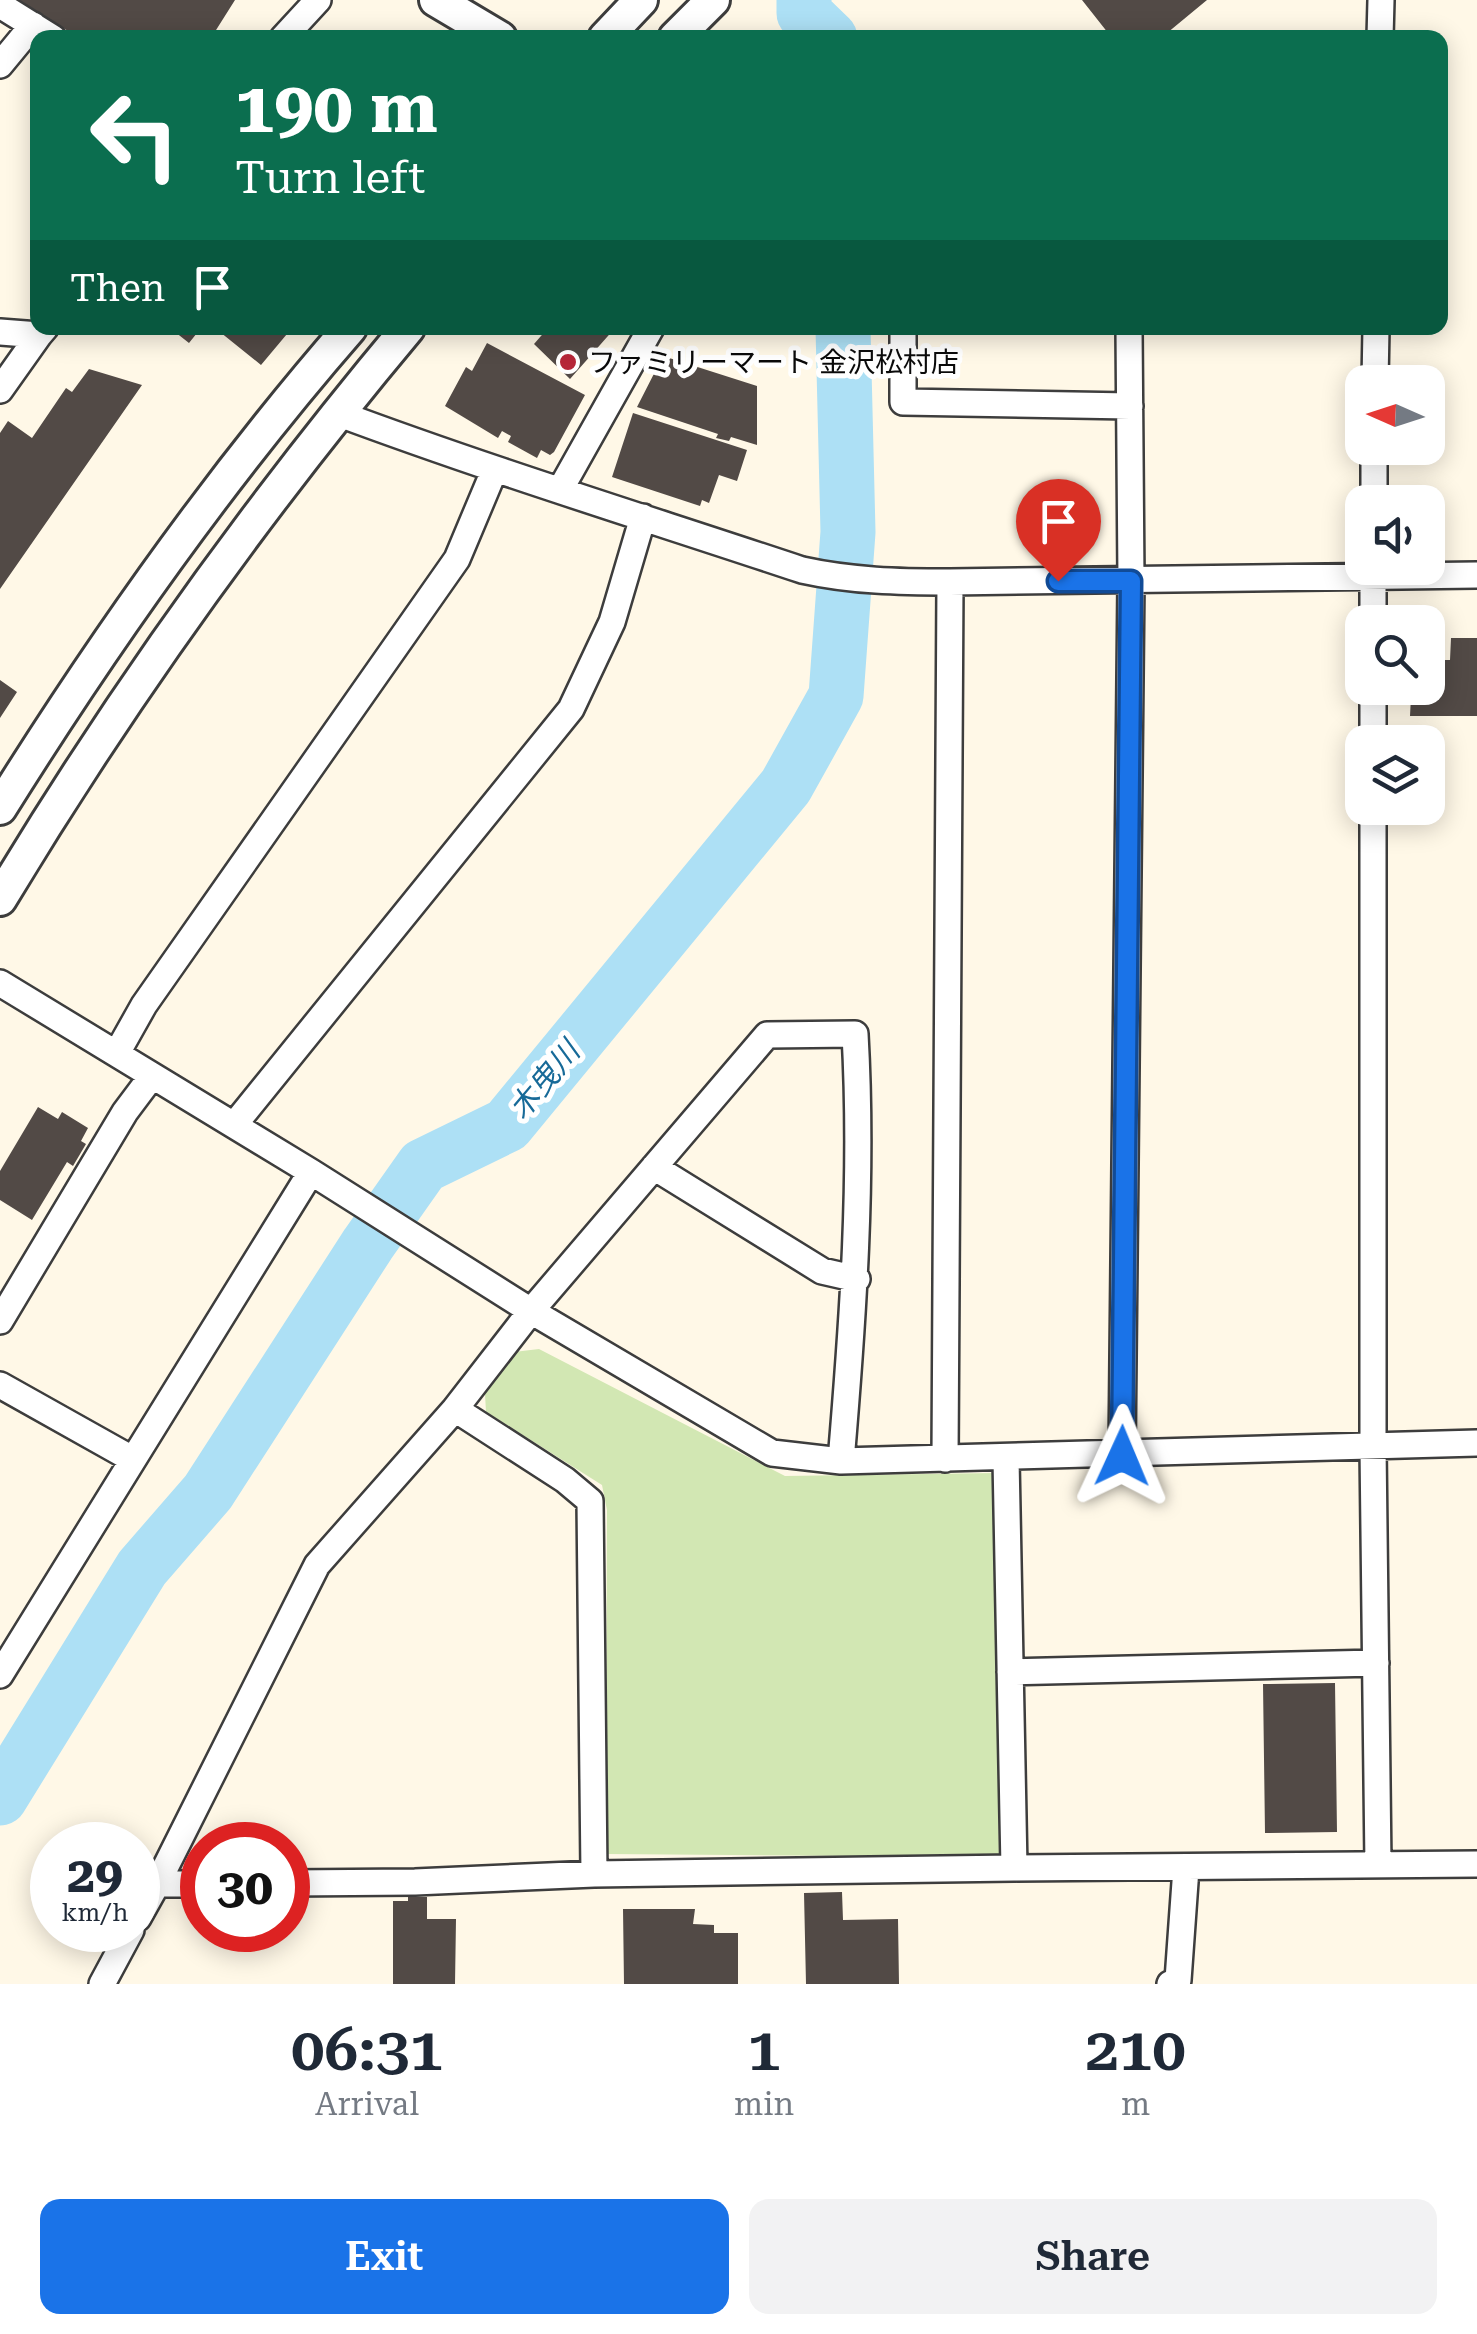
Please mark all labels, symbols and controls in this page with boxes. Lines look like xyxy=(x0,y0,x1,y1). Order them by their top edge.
text: 190 m xyxy=(235,67,438,149)
icon: left xyxy=(70,70,200,200)
text: Turn left xyxy=(235,151,425,204)
icon: arrive xyxy=(185,260,240,315)
text: Then xyxy=(70,266,165,310)
place label: ファミリーマート 金沢松村店 xyxy=(588,346,959,379)
marker: ファミリーマート 金沢松村店 xyxy=(557,351,579,373)
north arrow xyxy=(1345,365,1445,465)
map controls xyxy=(1345,365,1445,825)
pin xyxy=(1016,479,1101,582)
button: sound xyxy=(1345,485,1445,585)
icon: arrive xyxy=(1031,494,1086,549)
button: search xyxy=(1345,605,1445,705)
button: layers xyxy=(1345,725,1445,825)
water label: 木曳川 xyxy=(502,1032,588,1126)
position arrow xyxy=(1070,1404,1174,1508)
speed limit sign: 30 xyxy=(180,1822,310,1952)
text: 29 xyxy=(67,1846,123,1904)
text: km/h xyxy=(62,1898,128,1927)
text: 06:31 xyxy=(291,2014,443,2085)
text: 1 xyxy=(747,2014,781,2085)
text: 210 xyxy=(1085,2014,1186,2085)
text: Arrival xyxy=(315,2085,419,2123)
text: min xyxy=(734,2085,794,2123)
text: m xyxy=(1121,2085,1150,2123)
button: Exit xyxy=(40,2199,729,2314)
button: Share xyxy=(749,2199,1437,2314)

